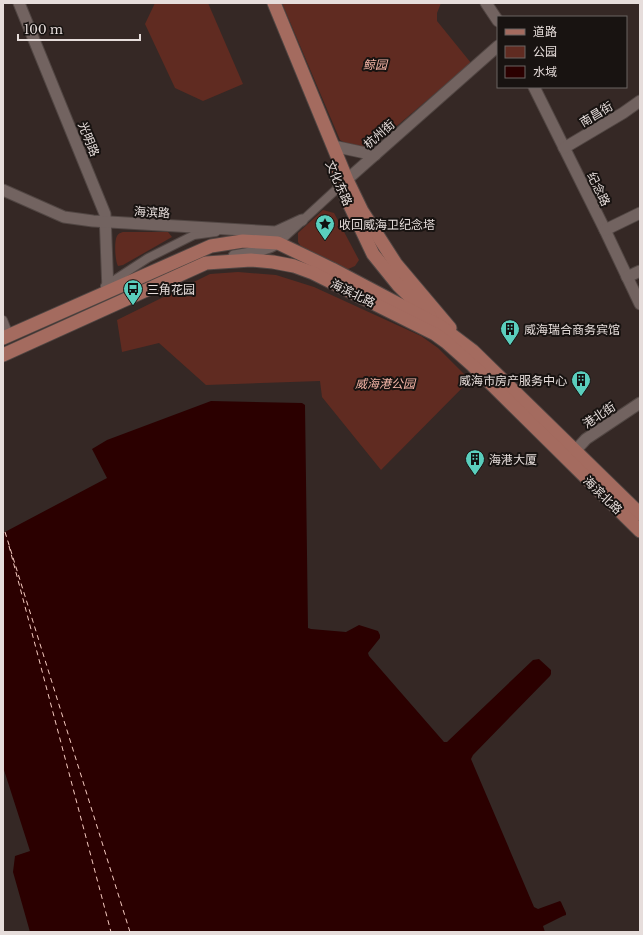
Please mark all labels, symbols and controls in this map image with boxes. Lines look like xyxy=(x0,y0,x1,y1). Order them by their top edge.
scale bar xyxy=(18,16,140,42)
legend xyxy=(497,16,627,88)
text: 100 m xyxy=(24,22,63,37)
text: 道路 xyxy=(533,24,557,39)
text: 公园 xyxy=(533,44,557,59)
park label: 鲸园 xyxy=(363,57,389,72)
text: 水域 xyxy=(533,64,557,79)
street label: 南昌街 xyxy=(577,98,615,130)
street label: 杭州街 xyxy=(360,117,398,151)
street label: 光明路 xyxy=(75,119,103,159)
street label: 文化东路 xyxy=(322,158,356,208)
street label: 纪念路 xyxy=(584,170,614,208)
street label: 海滨路 xyxy=(134,204,170,220)
place icon: 收回威海卫纪念塔 xyxy=(314,213,336,241)
place label: 收回威海卫纪念塔 xyxy=(339,217,435,232)
street label: 海滨北路 xyxy=(328,276,378,310)
bus stop icon: 三角花园 xyxy=(122,278,144,306)
place label: 三角花园 xyxy=(147,282,195,297)
building icon: 威海瑞合商务宾馆 xyxy=(499,318,521,346)
place label: 威海瑞合商务宾馆 xyxy=(524,322,620,337)
building icon: 威海市房产服务中心 xyxy=(570,369,592,397)
place label: 威海市房产服务中心 xyxy=(459,373,567,388)
park label: 威海港公园 xyxy=(355,376,417,391)
street label: 港北街 xyxy=(580,399,618,431)
building icon: 海港大厦 xyxy=(464,448,486,476)
place label: 海港大厦 xyxy=(489,452,537,467)
street label: 海滨北路 xyxy=(581,473,625,517)

